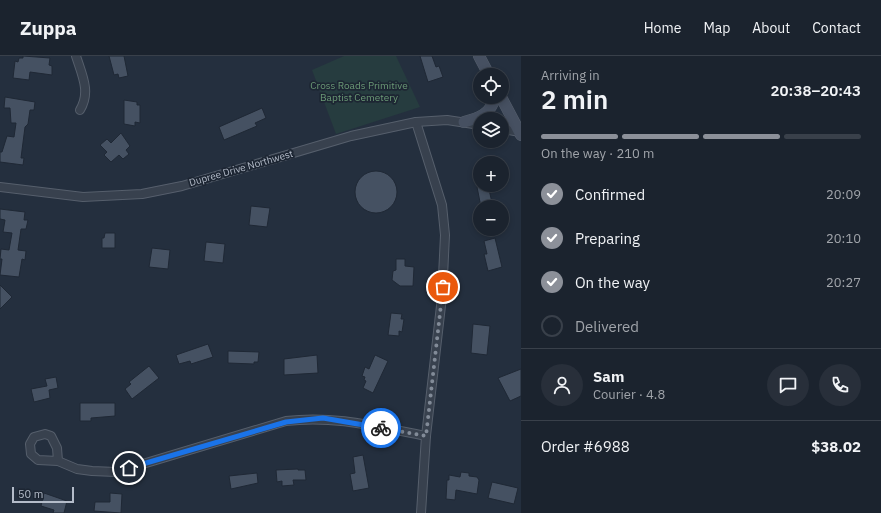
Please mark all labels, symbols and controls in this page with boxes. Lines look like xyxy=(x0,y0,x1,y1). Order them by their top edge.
text: Zuppa xyxy=(20,16,77,40)
text: Home xyxy=(644,19,681,37)
text: Map xyxy=(703,19,730,37)
text: About xyxy=(752,19,790,37)
text: Contact xyxy=(812,19,861,37)
text: Arriving in xyxy=(541,67,600,84)
map controls xyxy=(473,68,509,236)
button: locate xyxy=(473,68,509,104)
park label: Cross Roads Primitive Baptist Cemetery xyxy=(310,79,408,104)
text: 20:38–20:43 xyxy=(771,81,861,100)
text: 2 min xyxy=(541,82,608,116)
button: layers xyxy=(473,112,509,148)
text: On the way · 210 m xyxy=(541,145,654,162)
street label: Dupree Drive Northwest xyxy=(187,147,295,189)
button: + xyxy=(473,156,509,192)
icon: check xyxy=(541,183,563,205)
text: Confirmed xyxy=(575,185,645,204)
text: 20:09 xyxy=(826,186,861,203)
button: − xyxy=(473,200,509,236)
icon: check xyxy=(541,227,563,249)
text: Preparing xyxy=(575,229,640,248)
text: 20:10 xyxy=(826,230,861,247)
pin xyxy=(426,270,460,304)
icon: check xyxy=(541,271,563,293)
text: On the way xyxy=(575,273,650,292)
text: 20:27 xyxy=(826,274,861,291)
icon: bag xyxy=(432,276,454,298)
text: Delivered xyxy=(575,317,639,336)
button: person xyxy=(541,364,583,406)
button: chat xyxy=(767,364,809,406)
button: phone xyxy=(819,364,861,406)
text: Sam xyxy=(593,367,624,386)
text: Courier · 4.8 xyxy=(593,386,665,403)
courier xyxy=(361,408,401,448)
icon: bike xyxy=(370,417,392,439)
text: Order #6988 xyxy=(541,437,630,456)
text: $38.02 xyxy=(811,437,861,456)
pin xyxy=(112,451,146,485)
icon: home xyxy=(118,457,140,479)
scale bar xyxy=(12,485,74,504)
text: 50 m xyxy=(18,487,43,501)

